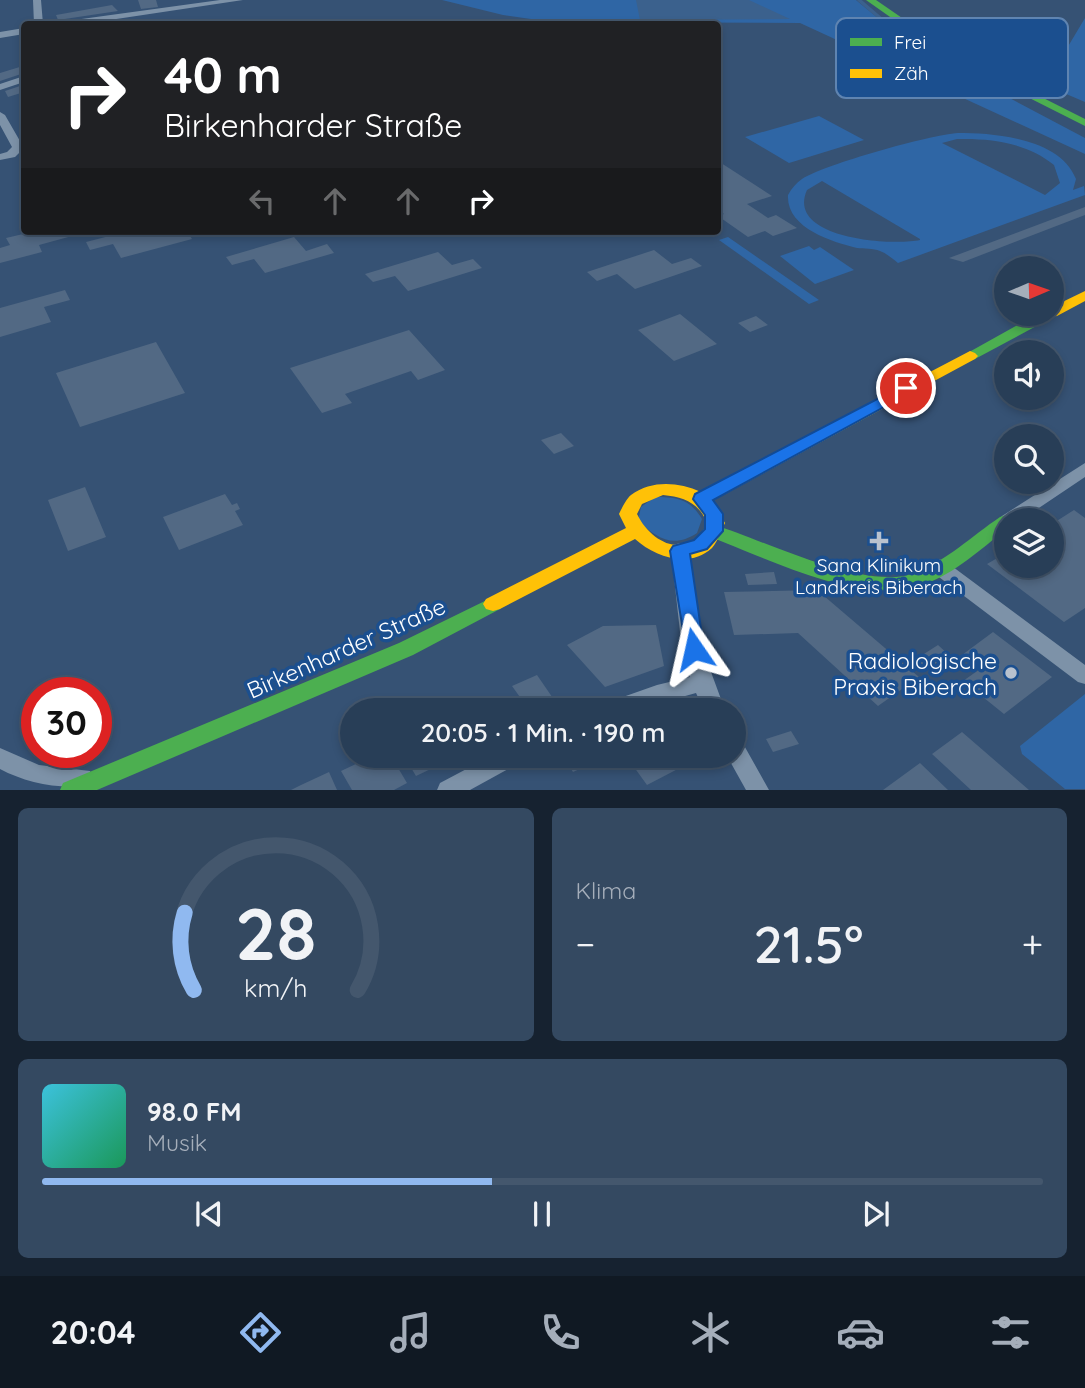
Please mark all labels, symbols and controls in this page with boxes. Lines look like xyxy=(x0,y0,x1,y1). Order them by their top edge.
legend xyxy=(836,18,1068,98)
text: Frei xyxy=(894,30,926,54)
text: 40 m xyxy=(164,44,282,105)
icon: right xyxy=(49,49,140,140)
text: Zäh xyxy=(894,61,929,85)
text: Birkenharder Straße xyxy=(164,105,462,145)
icon: left xyxy=(243,182,281,220)
icon: ahead xyxy=(316,182,354,220)
icon: ahead xyxy=(389,182,427,220)
icon: right xyxy=(462,182,500,220)
north arrow xyxy=(994,256,1064,326)
map controls xyxy=(994,256,1064,578)
button: sound xyxy=(994,340,1064,410)
pin xyxy=(876,358,936,418)
icon: arrive xyxy=(887,369,925,407)
button: search xyxy=(994,424,1064,494)
button: layers xyxy=(994,508,1064,578)
marker: Sana Klinikum Landkreis Biberach xyxy=(869,531,889,551)
place label: Sana Klinikum Landkreis Biberach xyxy=(795,553,963,599)
street label: Birkenharder Straße xyxy=(242,591,450,705)
position arrow xyxy=(657,612,731,686)
place label: Radiologische Praxis Biberach xyxy=(833,646,997,701)
marker: Radiologische Praxis Biberach xyxy=(1003,665,1019,681)
speed limit sign: 30 xyxy=(21,677,112,768)
text: 20:05 · 1 Min. · 190 m xyxy=(421,716,665,749)
text: Klima xyxy=(576,876,636,905)
text: 28 xyxy=(235,888,316,979)
text: 21.5° xyxy=(754,911,863,976)
text: − xyxy=(576,920,595,968)
text: + xyxy=(1022,920,1043,968)
text: km/h xyxy=(244,972,307,1003)
text: 98.0 FM xyxy=(147,1095,242,1128)
text: Musik xyxy=(147,1128,207,1157)
icon: previous xyxy=(190,1195,228,1233)
icon: pause xyxy=(523,1195,561,1233)
icon: next xyxy=(857,1195,895,1233)
icon: directions xyxy=(236,1308,285,1357)
icon: music xyxy=(386,1308,435,1357)
icon: phone xyxy=(536,1308,585,1357)
icon: climate xyxy=(686,1308,735,1357)
icon: car xyxy=(836,1308,885,1357)
icon: filters xyxy=(986,1308,1035,1357)
text: 20:04 xyxy=(50,1312,135,1352)

